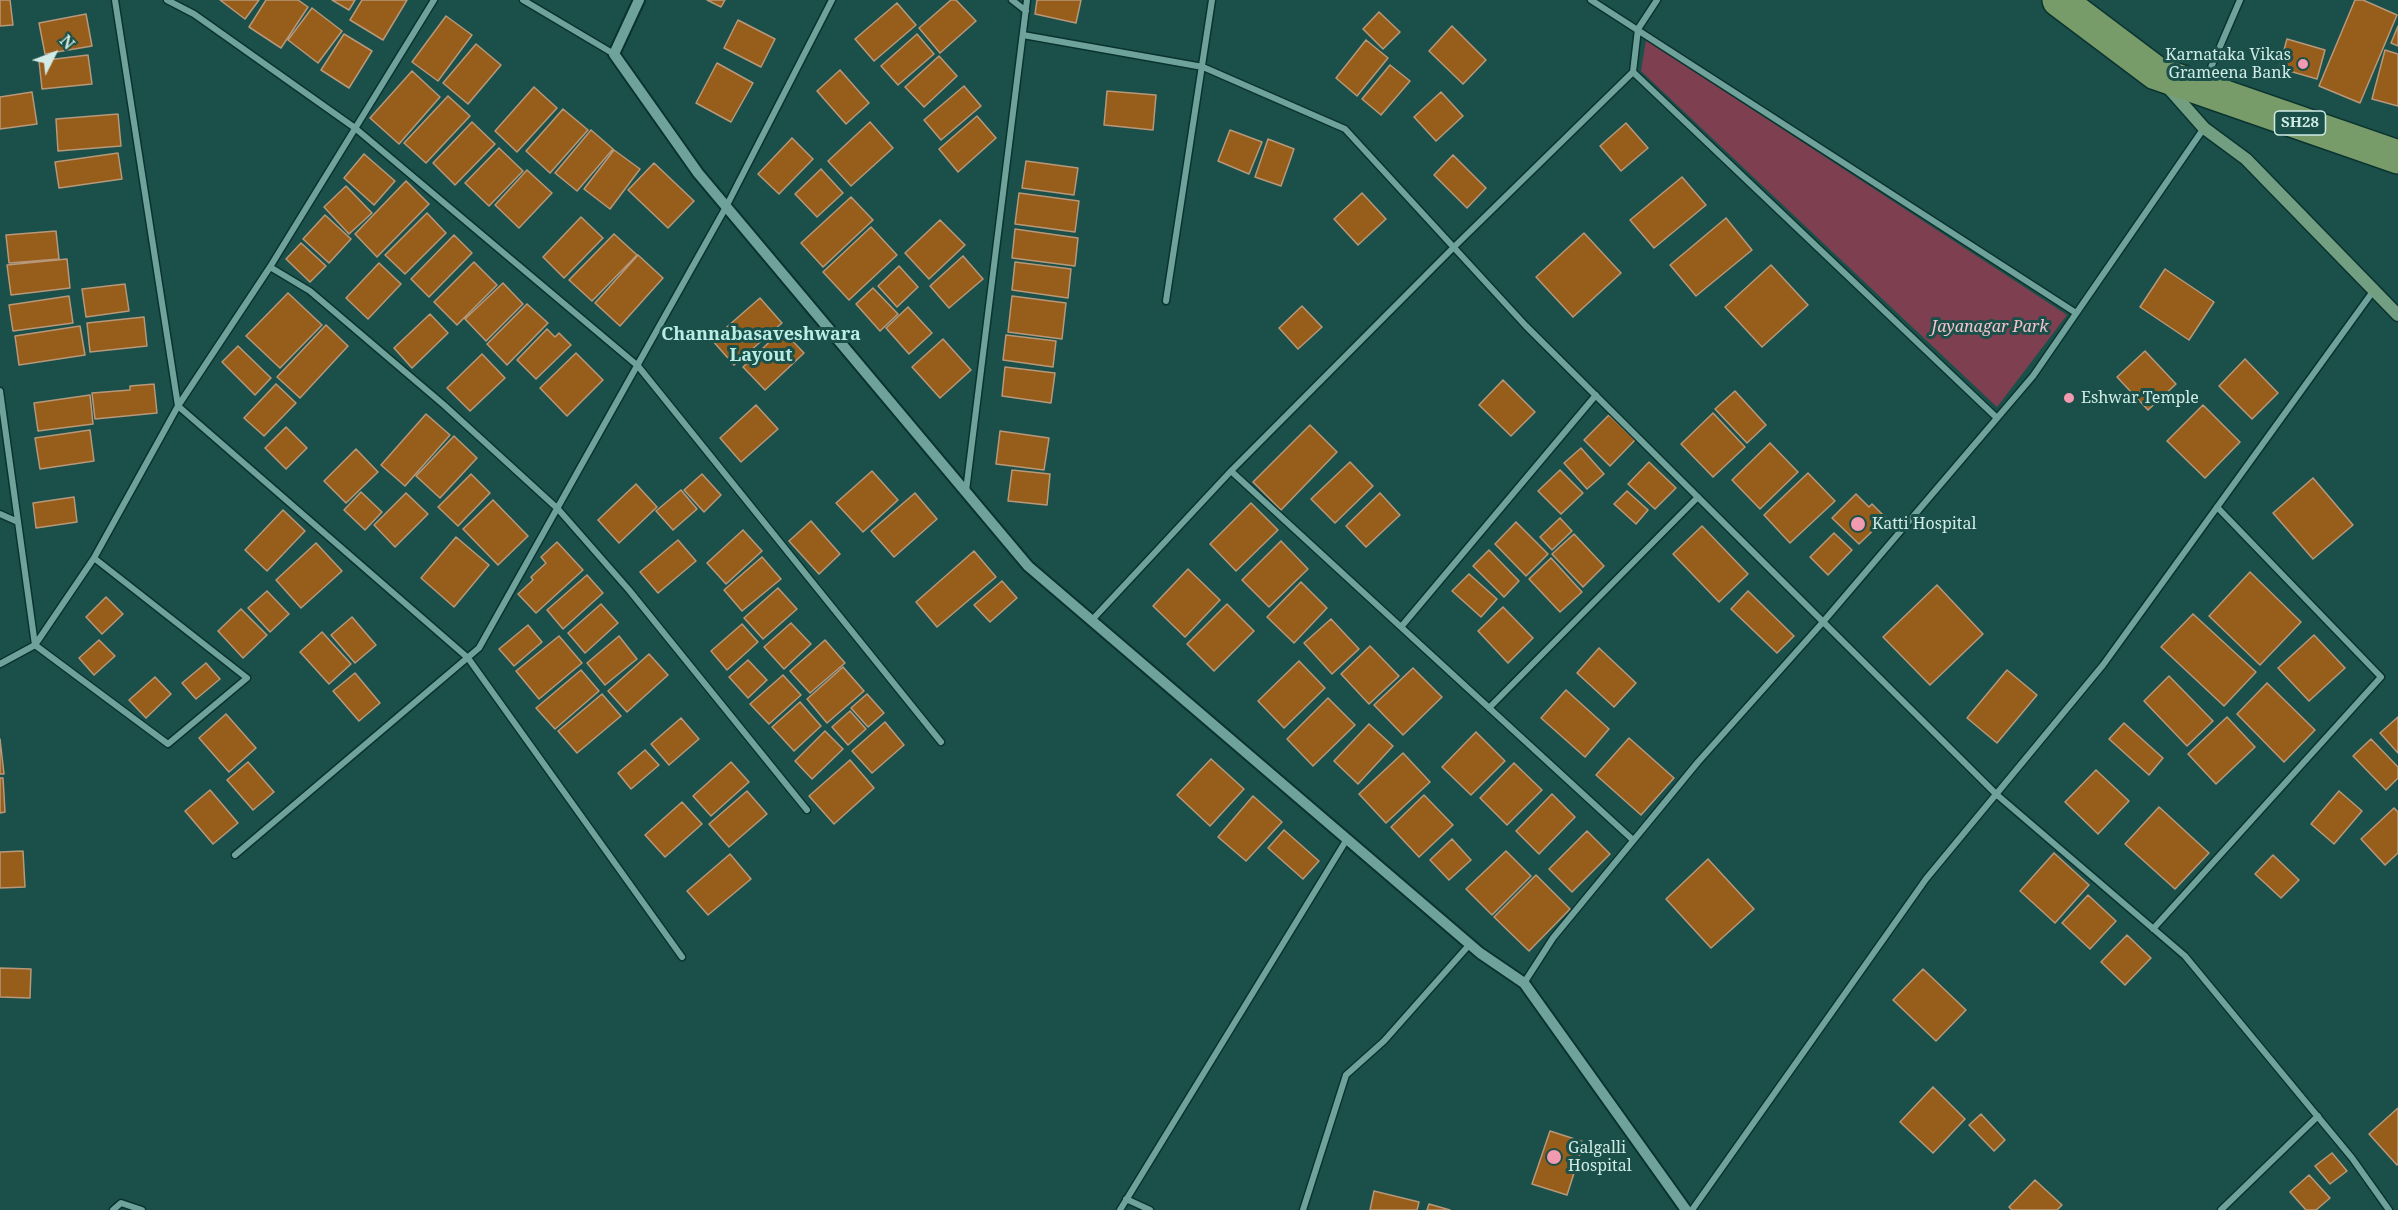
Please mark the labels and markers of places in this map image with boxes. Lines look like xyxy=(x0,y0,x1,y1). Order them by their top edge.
place label: Karnataka Vikas Grameena Bank xyxy=(2165,45,2291,83)
marker: Karnataka Vikas Grameena Bank xyxy=(2296,57,2310,71)
place label: Eshwar Temple xyxy=(2081,388,2199,408)
marker: Eshwar Temple xyxy=(2062,391,2076,405)
place label: Katti Hospital xyxy=(1872,514,1976,534)
marker: Katti Hospital xyxy=(1849,515,1867,533)
place label: Galgalli Hospital xyxy=(1568,1138,1632,1176)
marker: Galgalli Hospital xyxy=(1545,1148,1563,1166)

